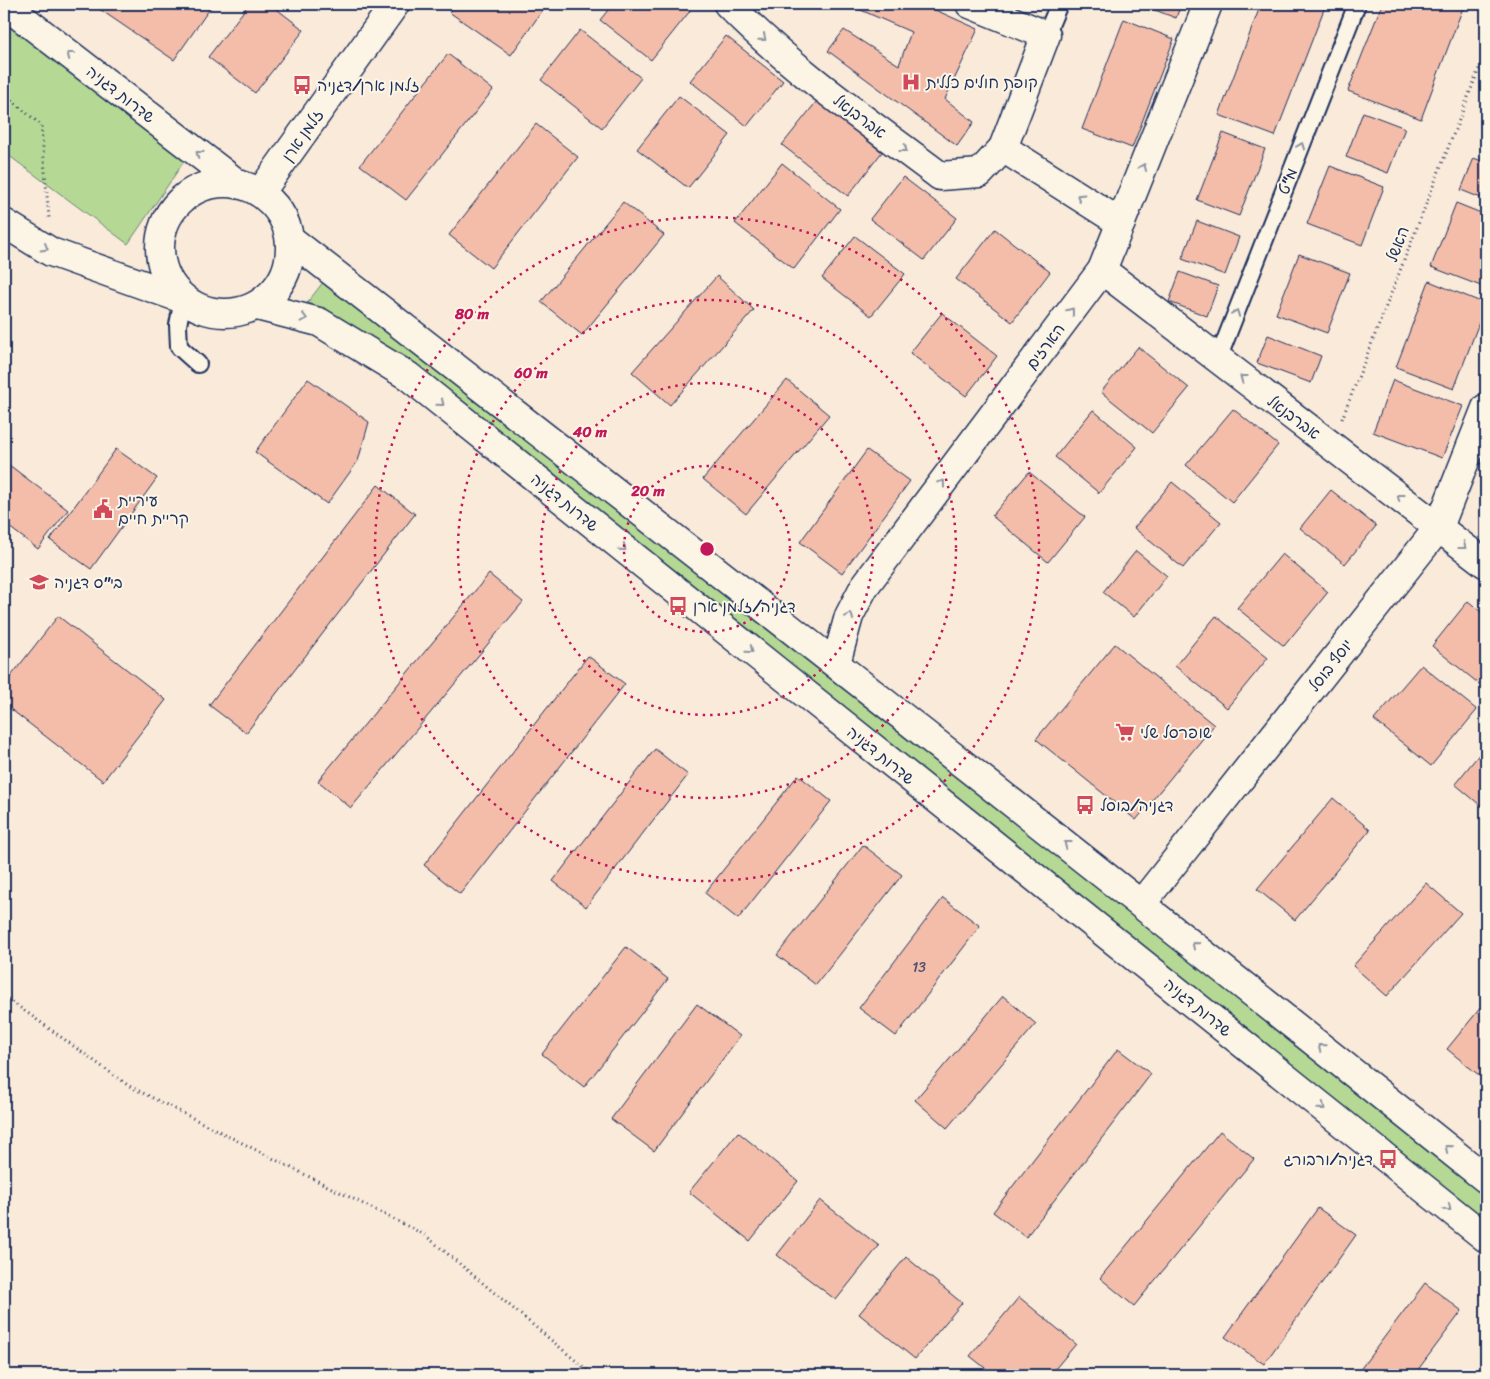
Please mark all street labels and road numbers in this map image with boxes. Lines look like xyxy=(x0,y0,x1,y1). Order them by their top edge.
street label: שדרות דגניה xyxy=(80,58,162,131)
street label: אברבנאל xyxy=(827,86,893,146)
street label: זלמן ארן xyxy=(273,103,331,168)
street label: מ"ט xyxy=(1269,163,1306,199)
street label: האשל xyxy=(1377,222,1418,267)
street label: הארזים xyxy=(1018,317,1073,376)
street label: אברבנאל xyxy=(1261,387,1327,447)
street label: שדרות דגניה xyxy=(524,465,606,539)
street label: יוסף בוסל xyxy=(1300,632,1361,698)
street label: שדרות דגניה xyxy=(840,718,922,792)
street label: שדרות דגניה xyxy=(1157,970,1239,1044)

